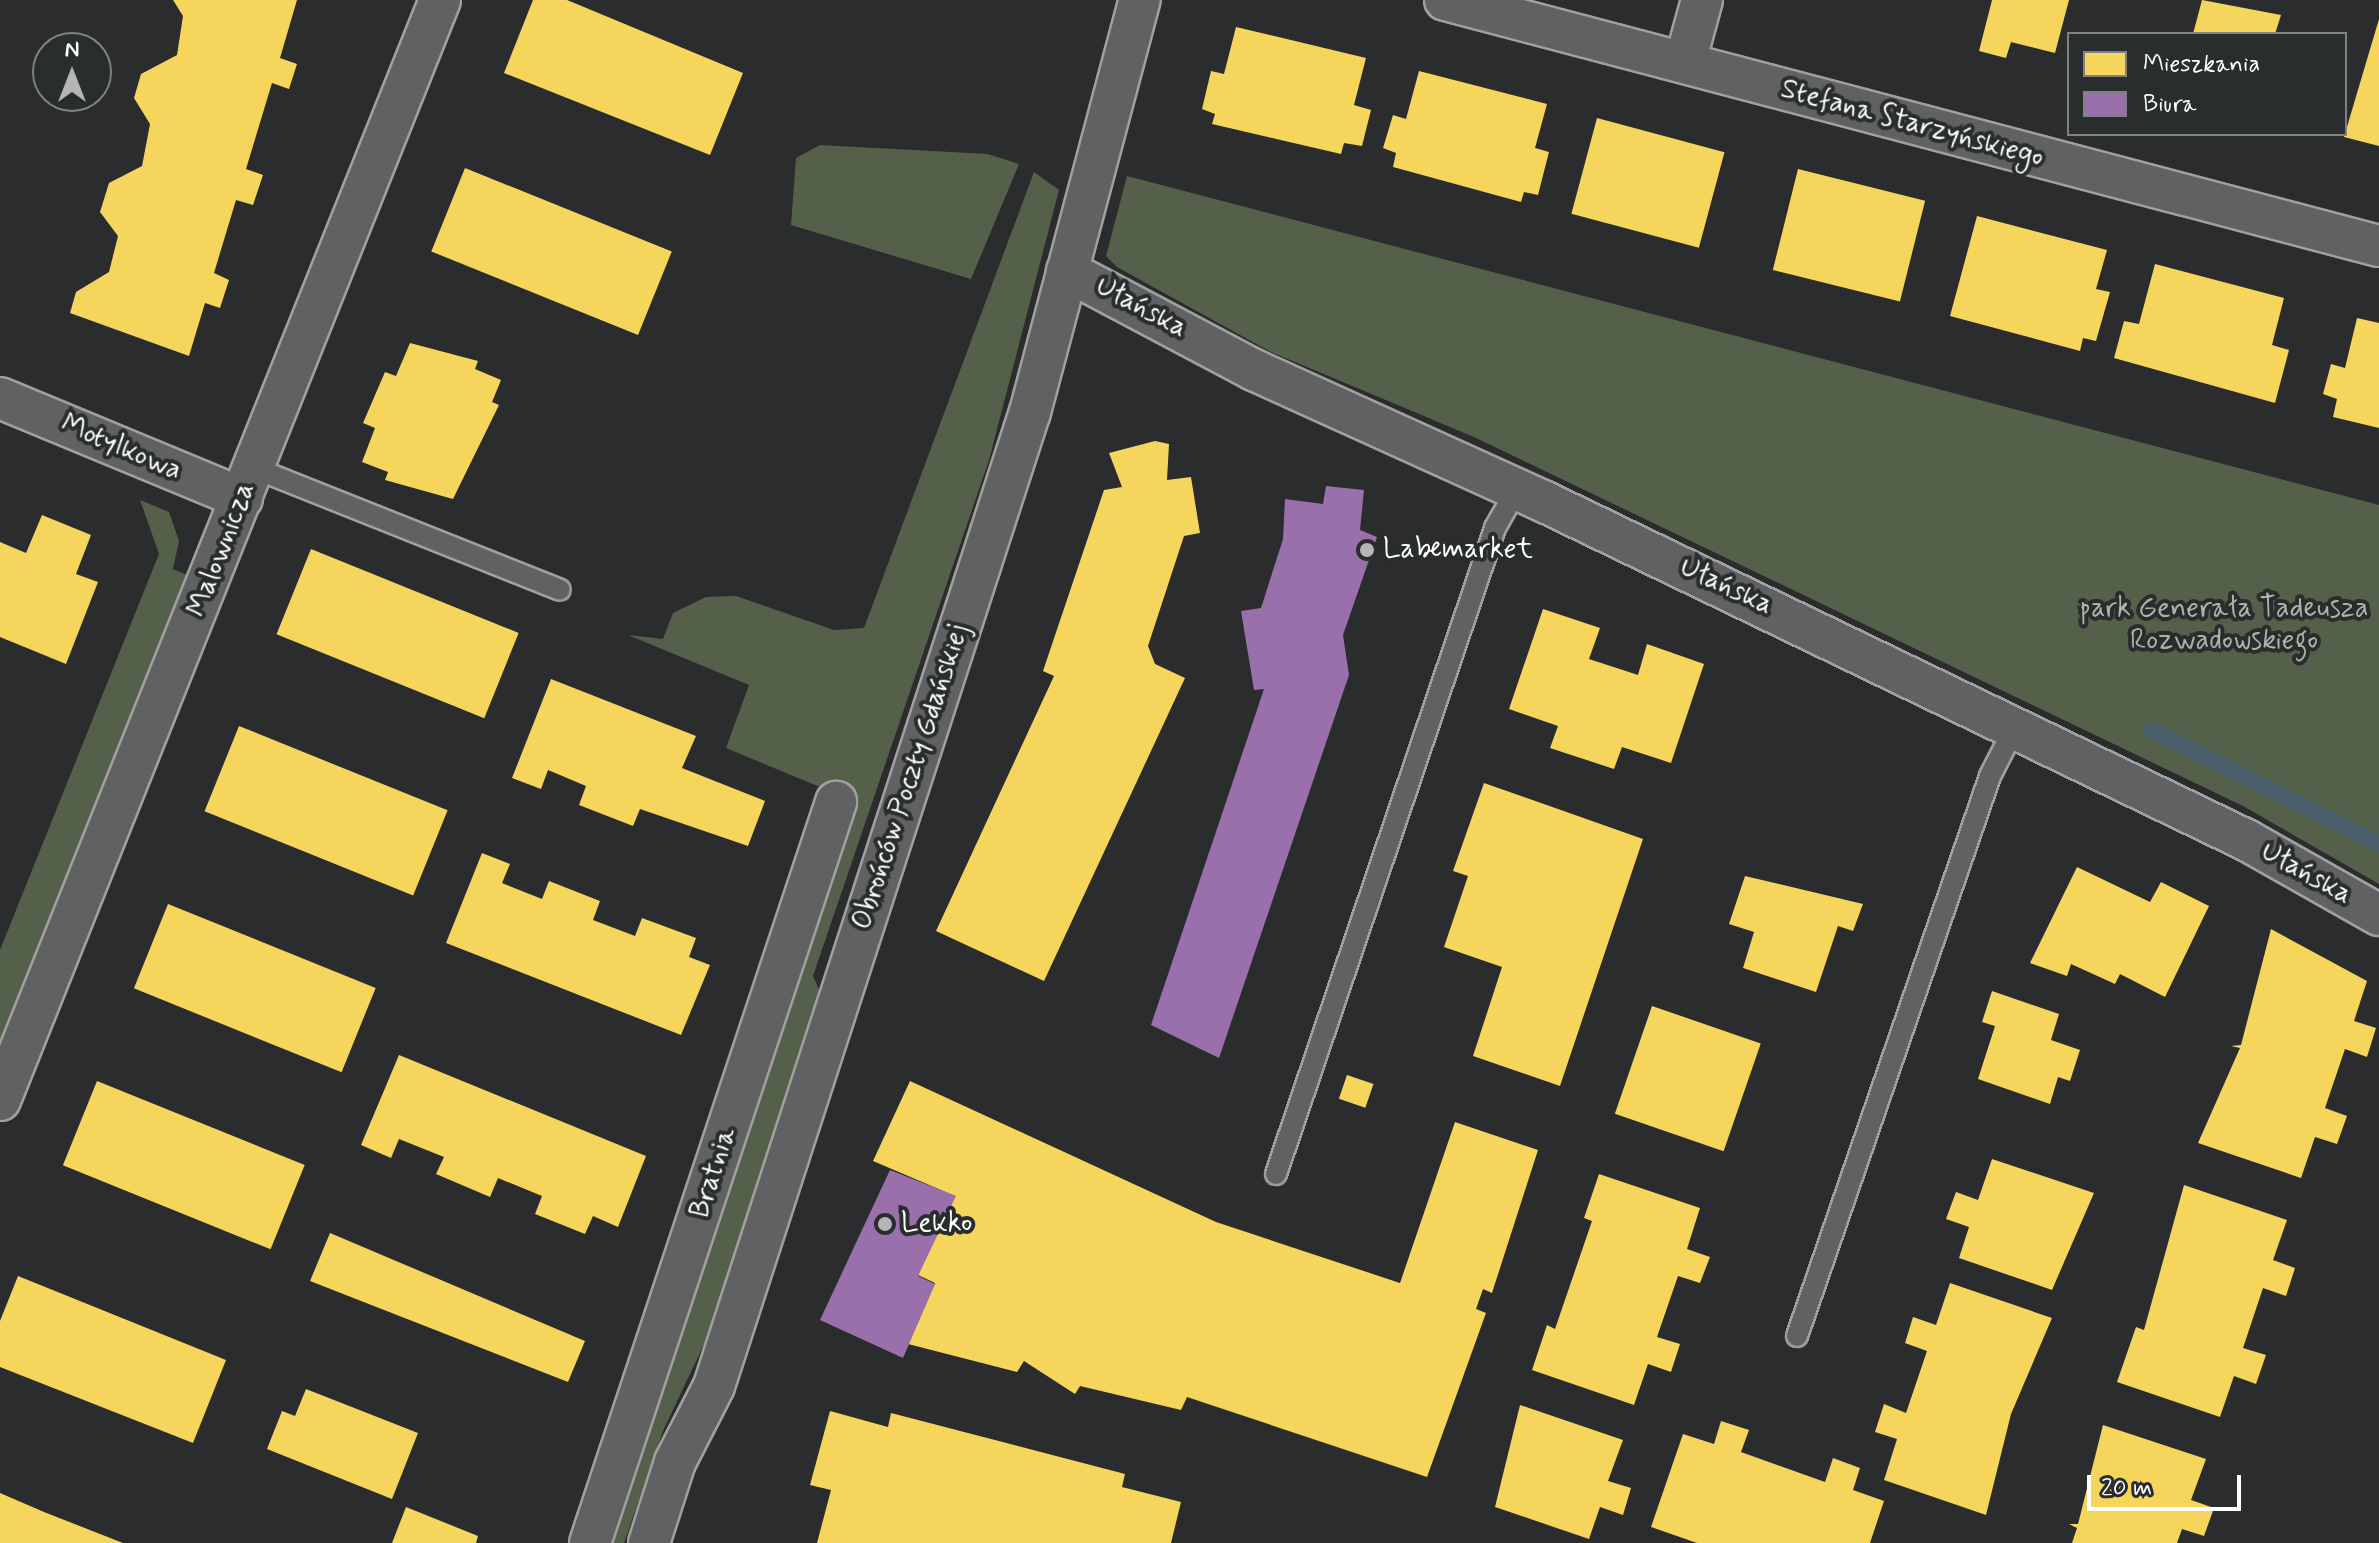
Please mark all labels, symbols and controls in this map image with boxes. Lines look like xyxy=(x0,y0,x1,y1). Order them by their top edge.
north arrow xyxy=(32,32,112,112)
legend xyxy=(2067,32,2347,136)
text: N xyxy=(65,36,79,64)
text: Mieszkania xyxy=(2143,49,2260,80)
street label: Stefana Starzyńskiego xyxy=(1777,73,2047,175)
text: Biura xyxy=(2143,89,2196,120)
street label: Ułańska xyxy=(1090,270,1192,346)
street label: Motylkowa xyxy=(56,408,186,488)
street label: Malownicza xyxy=(181,478,263,622)
place label: Labemarket xyxy=(1383,533,1533,567)
marker: Labemarket xyxy=(1358,541,1376,559)
street label: Ułańska xyxy=(1674,551,1778,623)
park label: park Generała Tadeusza Rozwadowskiego xyxy=(2080,592,2368,658)
street label: Obrońców Poczty Gdańskiej xyxy=(845,617,977,937)
street label: Ułańska xyxy=(2255,835,2357,913)
street label: Bratnia xyxy=(684,1123,744,1223)
place label: Lekko xyxy=(901,1207,972,1241)
marker: Lekko xyxy=(876,1215,894,1233)
scale bar xyxy=(2091,1459,2245,1509)
text: 20 m xyxy=(2101,1473,2152,1504)

